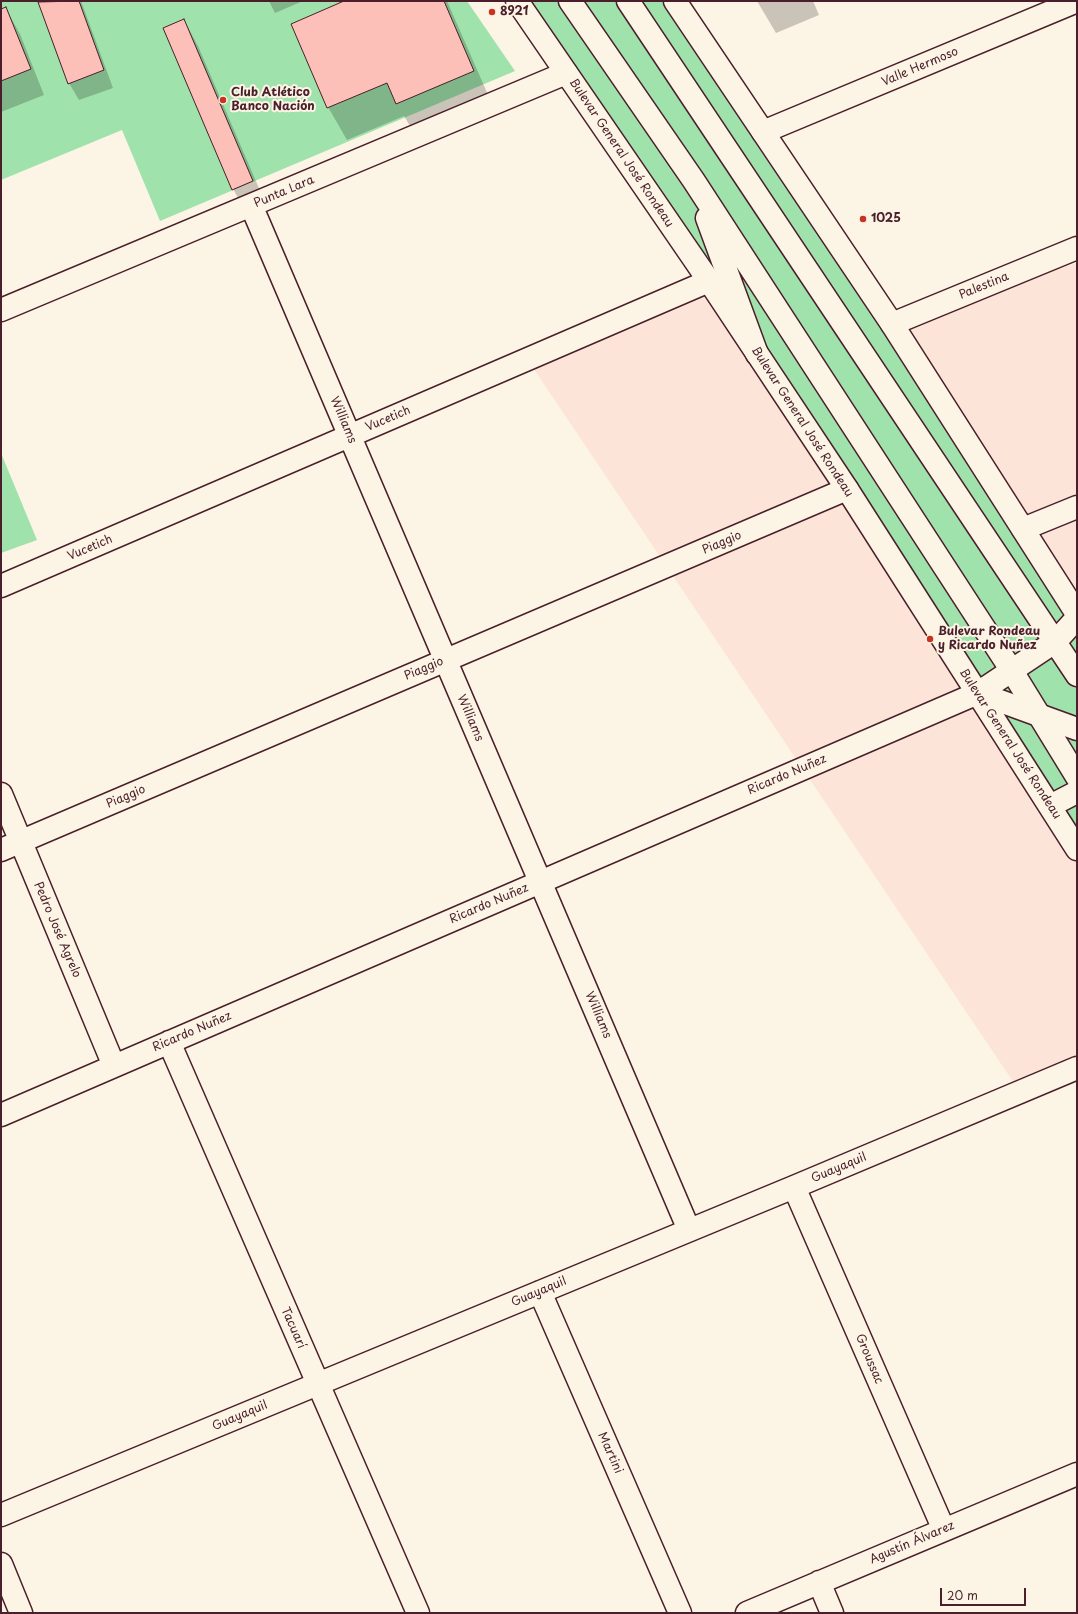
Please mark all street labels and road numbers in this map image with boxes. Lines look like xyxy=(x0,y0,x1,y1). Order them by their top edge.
street label: Valle Hermoso xyxy=(880,44,960,90)
street label: Bulevar General José Rondeau xyxy=(566,76,676,230)
street label: Punta Lara xyxy=(252,173,316,211)
street label: Palestina xyxy=(957,269,1011,303)
street label: Bulevar General José Rondeau xyxy=(748,344,856,500)
street label: Williams xyxy=(327,394,359,446)
street label: Vucetich xyxy=(363,403,413,435)
street label: Piaggio xyxy=(700,528,744,558)
street label: Vucetich xyxy=(65,532,115,564)
street label: Piaggio xyxy=(402,654,446,684)
street label: Bulevar General José Rondeau xyxy=(956,666,1064,822)
street label: Williams xyxy=(454,692,486,744)
street label: Ricardo Nuñez xyxy=(745,752,829,798)
street label: Piaggio xyxy=(104,782,148,812)
street label: Pedro José Agrelo xyxy=(30,880,84,980)
street label: Ricardo Nuñez xyxy=(447,881,531,927)
street label: Williams xyxy=(582,989,614,1041)
street label: Ricardo Nuñez xyxy=(150,1009,234,1055)
street label: Guayaquil xyxy=(809,1150,869,1186)
street label: Guayaquil xyxy=(509,1274,569,1310)
street label: Tacuarí xyxy=(278,1305,308,1351)
street label: Groussac xyxy=(852,1332,886,1386)
street label: Guayaquil xyxy=(210,1398,270,1434)
street label: Martini xyxy=(595,1430,625,1476)
street label: Agustín Álvarez xyxy=(868,1519,956,1567)

